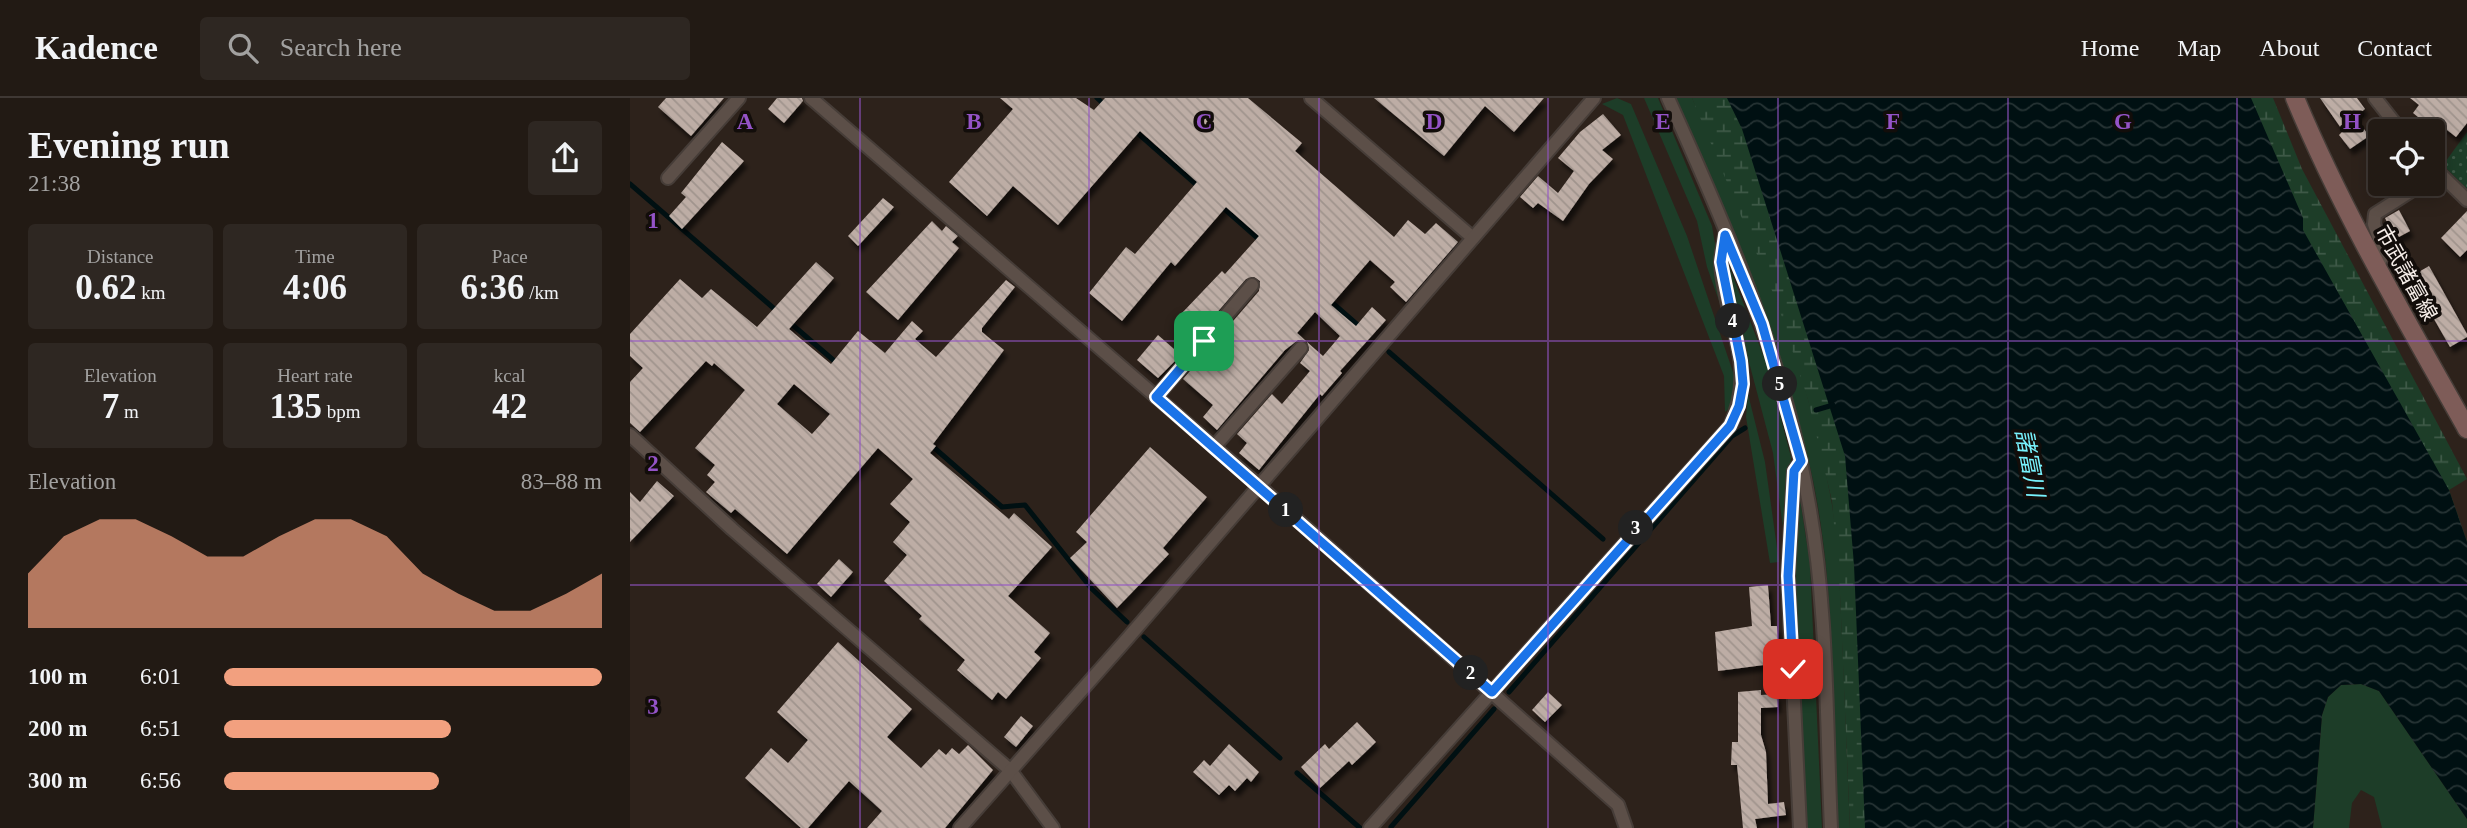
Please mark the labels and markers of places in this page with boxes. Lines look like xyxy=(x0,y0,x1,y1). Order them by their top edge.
pin: 4 xyxy=(1716,304,1750,339)
pin xyxy=(1174,311,1234,371)
pin: 5 xyxy=(1762,366,1798,402)
pin: 1 xyxy=(1268,492,1304,528)
pin: 3 xyxy=(1618,510,1654,546)
pin xyxy=(1763,639,1823,699)
pin: 2 xyxy=(1454,656,1488,690)

